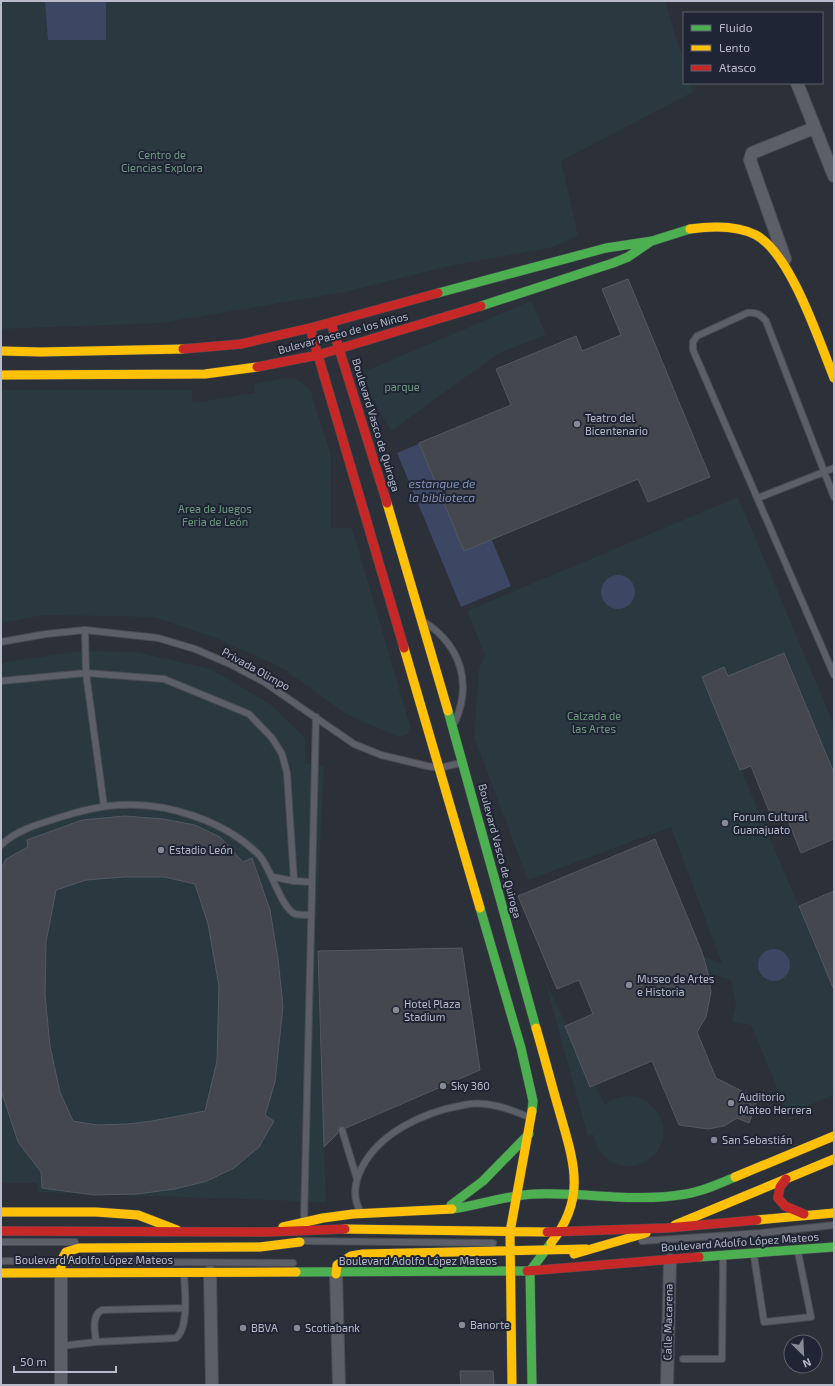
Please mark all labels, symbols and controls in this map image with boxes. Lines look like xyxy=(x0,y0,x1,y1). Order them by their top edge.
legend xyxy=(683,12,823,84)
text: Fluido xyxy=(719,20,753,34)
text: Lento xyxy=(719,40,750,54)
text: Atasco xyxy=(719,60,756,74)
park label: Centro de Ciencias Explora xyxy=(121,148,203,174)
street label: Bulevar Paseo de los Niños xyxy=(276,309,410,356)
street label: Boulevard Vasco de Quiroga xyxy=(349,357,403,493)
park label: parque xyxy=(384,380,420,393)
place label: Teatro del Bicentenario xyxy=(585,411,648,437)
marker: Teatro del Bicentenario xyxy=(572,419,582,429)
water label: estanque de la biblioteca xyxy=(409,476,476,504)
park label: Area de Juegos Feria de León xyxy=(178,502,252,528)
street label: Privada Olimpo xyxy=(220,644,293,693)
park label: Calzada de las Artes xyxy=(567,709,621,735)
street label: Boulevard Vasco de Quiroga xyxy=(475,782,525,920)
place label: Forum Cultural Guanajuato xyxy=(733,810,808,837)
marker: Forum Cultural Guanajuato xyxy=(720,818,730,828)
place label: Estadio León xyxy=(169,843,233,856)
marker: Estadio León xyxy=(156,845,166,855)
place label: Museo de Artes e Historia xyxy=(637,972,715,998)
marker: Museo de Artes e Historia xyxy=(624,980,634,990)
place label: Hotel Plaza Stadium xyxy=(404,997,461,1023)
marker: Hotel Plaza Stadium xyxy=(391,1005,401,1015)
place label: Sky 360 xyxy=(451,1079,490,1092)
marker: Sky 360 xyxy=(438,1081,448,1091)
place label: Auditorio Mateo Herrera xyxy=(739,1090,812,1116)
marker: Auditorio Mateo Herrera xyxy=(726,1098,736,1108)
place label: San Sebastián xyxy=(722,1133,792,1146)
marker: San Sebastián xyxy=(709,1135,719,1145)
street label: Boulevard Adolfo López Mateos xyxy=(661,1229,820,1254)
street label: Boulevard Adolfo López Mateos xyxy=(15,1253,174,1266)
street label: Boulevard Adolfo López Mateos xyxy=(339,1254,498,1267)
street label: Calle Macarena xyxy=(660,1283,675,1361)
place label: Banorte xyxy=(470,1318,510,1331)
marker: Banorte xyxy=(457,1320,467,1330)
place label: BBVA xyxy=(251,1321,278,1334)
place label: Scotiabank xyxy=(305,1321,360,1334)
marker: BBVA xyxy=(238,1323,248,1333)
marker: Scotiabank xyxy=(292,1323,302,1333)
north arrow xyxy=(783,1334,823,1374)
scale bar xyxy=(14,1348,116,1374)
text: 50 m xyxy=(20,1354,47,1368)
text: N xyxy=(801,1356,814,1371)

